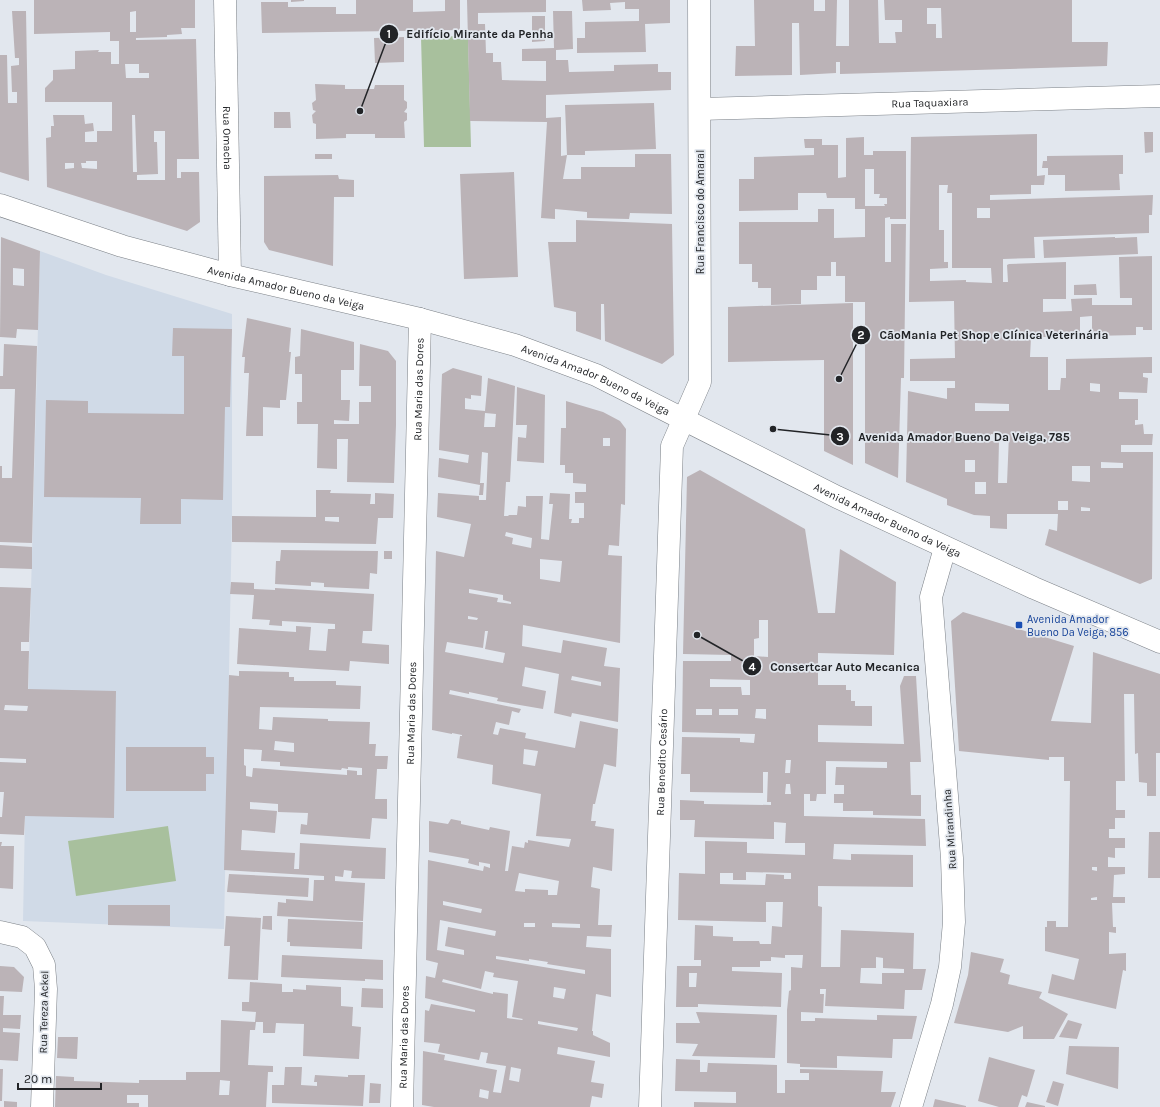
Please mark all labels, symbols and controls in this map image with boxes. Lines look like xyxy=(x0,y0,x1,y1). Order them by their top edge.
callout: Edifício Mirante da Penha xyxy=(379,22,562,46)
text: 1 xyxy=(387,27,391,41)
text: Edifício Mirante da Penha xyxy=(406,27,554,41)
street label: Rua Taquaxiara xyxy=(891,95,969,110)
street label: Rua Omacha xyxy=(220,106,235,170)
street label: Rua Francisco do Amaral xyxy=(694,150,707,274)
street label: Avenida Amador Bueno da Veiga xyxy=(206,263,366,312)
callout: CãoMania Pet Shop e Clínica Veterinária xyxy=(851,323,1117,347)
text: 2 xyxy=(857,328,865,342)
text: CãoMania Pet Shop e Clínica Veterinária xyxy=(879,328,1109,342)
street label: Rua Maria das Dores xyxy=(411,337,426,441)
street label: Avenida Amador Bueno da Veiga xyxy=(520,341,672,418)
callout: Avenida Amador Bueno Da Veiga, 785 xyxy=(830,424,1078,448)
text: 3 xyxy=(836,430,844,444)
text: Avenida Amador Bueno Da Veiga, 785 xyxy=(858,430,1070,444)
street label: Avenida Amador Bueno da Veiga xyxy=(812,480,963,560)
place label: Avenida Amador Bueno Da Veiga, 856 xyxy=(1027,613,1129,639)
marker: Avenida Amador Bueno Da Veiga, 856 xyxy=(1014,620,1024,630)
callout: Consertcar Auto Mecanica xyxy=(742,654,928,678)
text: 4 xyxy=(748,660,756,674)
text: Consertcar Auto Mecanica xyxy=(770,660,920,674)
street label: Rua Maria das Dores xyxy=(403,661,419,765)
street label: Rua Benedito Cesário xyxy=(653,708,670,816)
street label: Rua Mirandinha xyxy=(941,788,959,870)
street label: Rua Tereza Ackel xyxy=(37,970,51,1054)
street label: Rua Maria das Dores xyxy=(396,985,411,1089)
scale bar xyxy=(18,1065,101,1091)
text: 20 m xyxy=(24,1072,52,1086)

